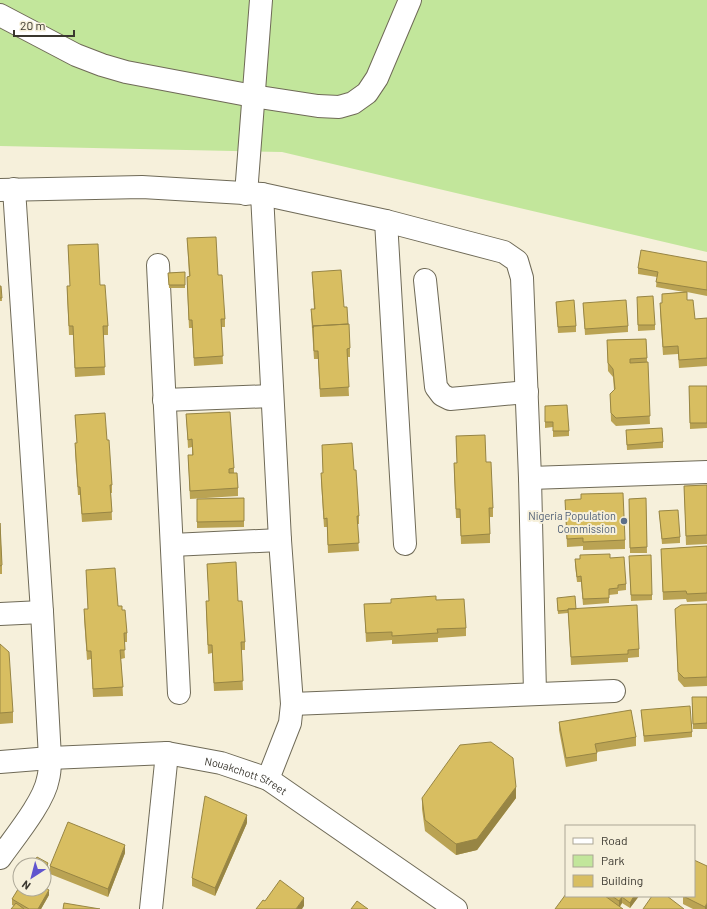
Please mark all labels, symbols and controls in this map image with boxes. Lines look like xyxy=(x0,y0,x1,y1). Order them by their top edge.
scale bar xyxy=(14,12,74,38)
text: 20 m xyxy=(20,18,46,32)
place label: Nigeria Population Commission xyxy=(528,509,616,535)
marker: Nigeria Population Commission xyxy=(619,516,629,526)
street label: Nouakchott Street xyxy=(204,754,290,797)
legend xyxy=(565,825,695,897)
text: Road xyxy=(601,833,628,847)
text: Park xyxy=(601,853,625,867)
north arrow xyxy=(12,857,52,897)
text: Building xyxy=(601,873,643,887)
text: N xyxy=(19,878,33,893)

